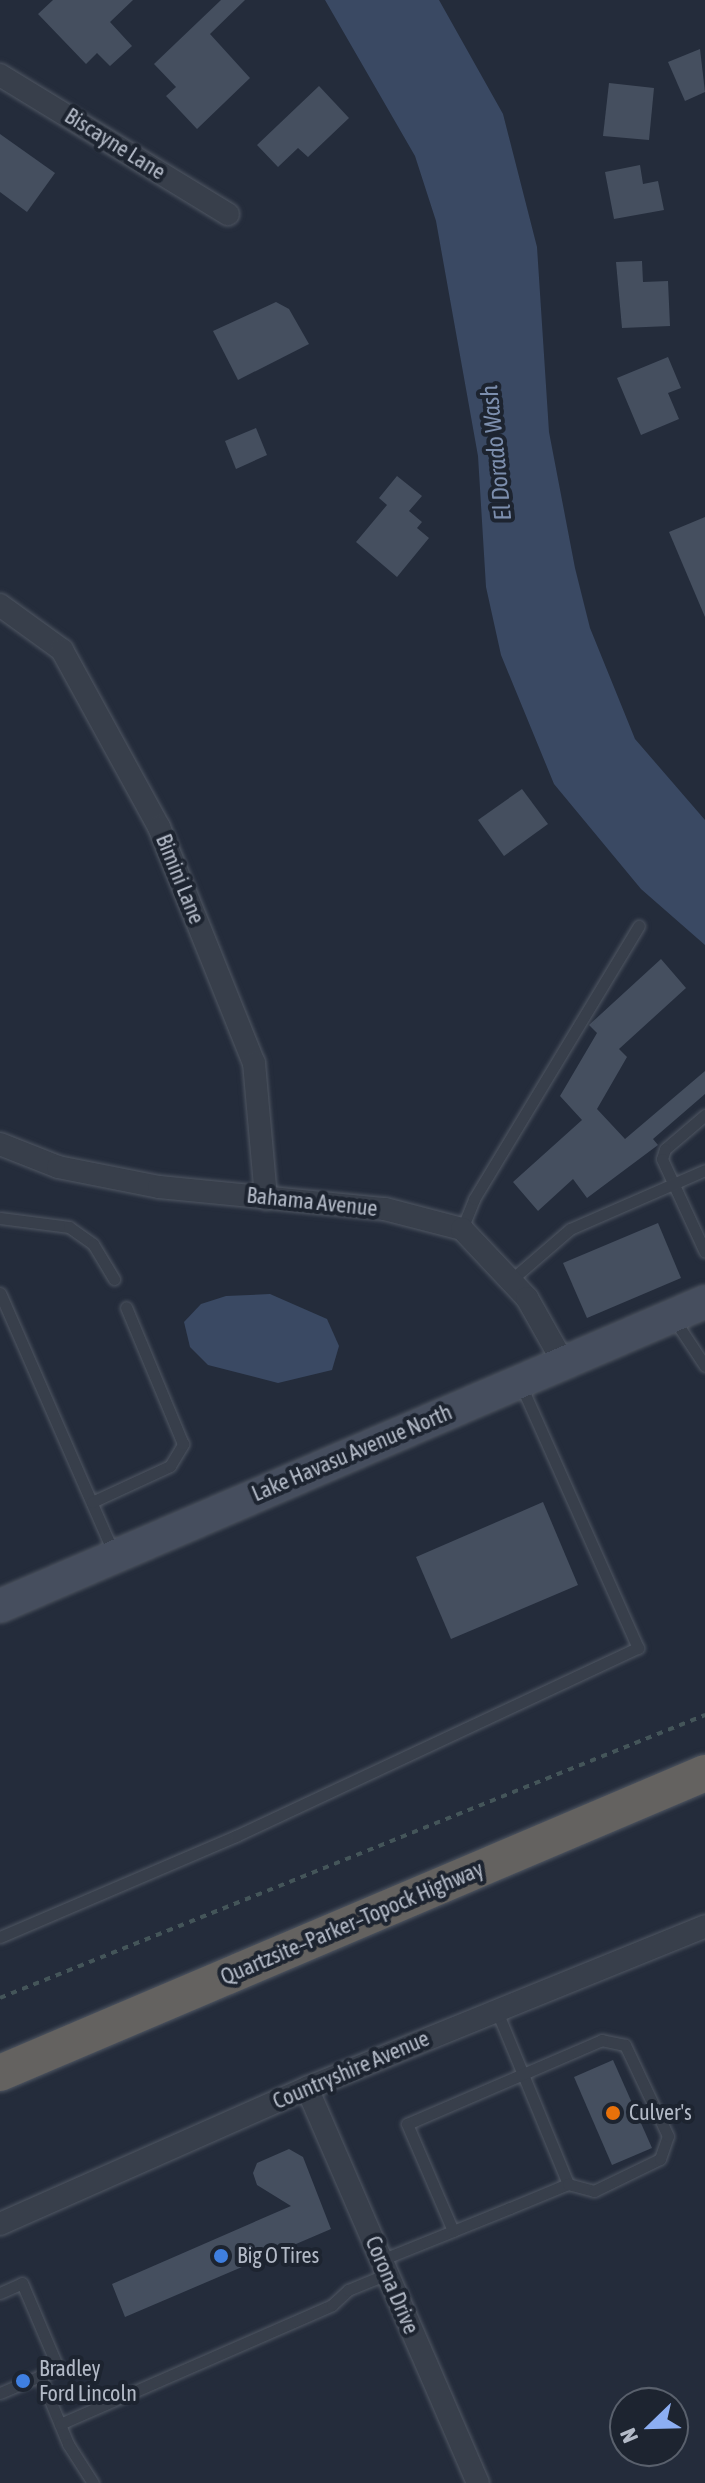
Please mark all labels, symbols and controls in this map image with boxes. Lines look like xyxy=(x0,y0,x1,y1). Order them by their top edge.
street label: Biscayne Lane xyxy=(60,103,170,185)
water label: El Dorado Wash xyxy=(475,384,517,522)
street label: Bimini Lane xyxy=(150,830,210,928)
street label: Bahama Avenue xyxy=(245,1182,379,1222)
street label: Lake Havasu Avenue North xyxy=(248,1399,456,1507)
street label: Quartzsite–Parker–Topock Highway xyxy=(217,1856,487,1990)
street label: Countryshire Avenue xyxy=(269,2025,433,2115)
place label: Culver's xyxy=(629,2100,692,2126)
marker: Culver's xyxy=(604,2104,622,2122)
street label: Corona Drive xyxy=(360,2232,424,2338)
place label: Big O Tires xyxy=(237,2243,319,2269)
marker: Big O Tires xyxy=(212,2247,230,2265)
place label: Bradley Ford Lincoln xyxy=(39,2355,137,2406)
marker: Bradley Ford Lincoln xyxy=(14,2372,32,2390)
north arrow xyxy=(609,2387,689,2467)
text: N xyxy=(614,2425,643,2447)

